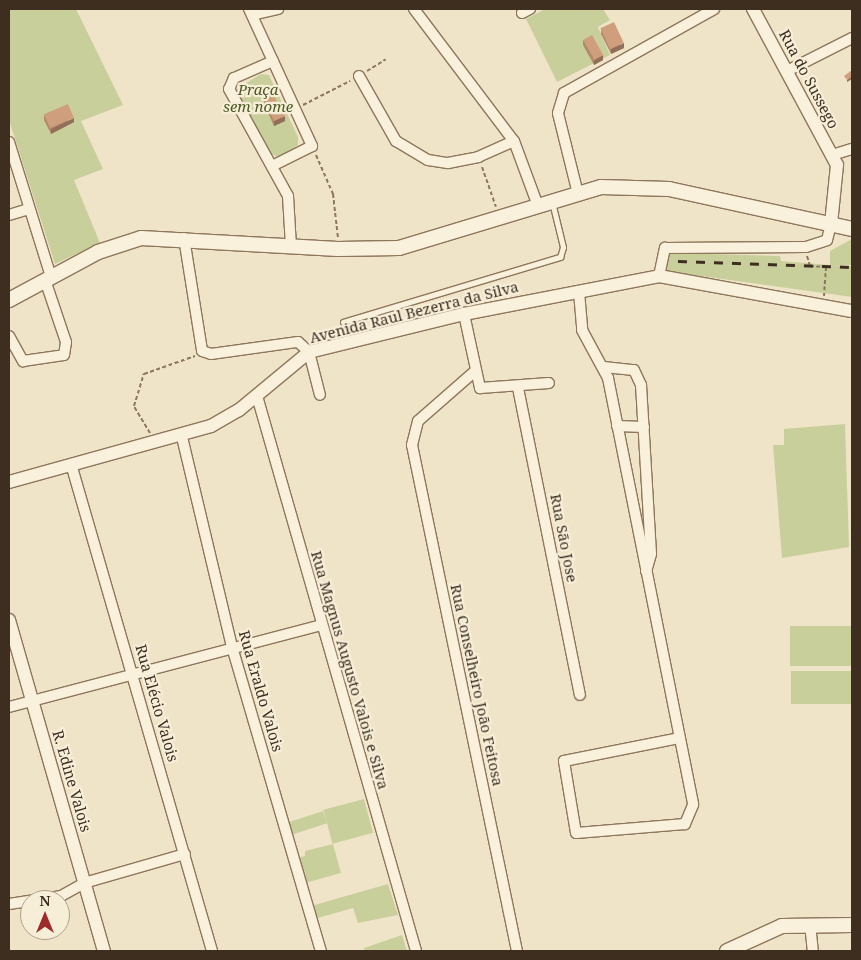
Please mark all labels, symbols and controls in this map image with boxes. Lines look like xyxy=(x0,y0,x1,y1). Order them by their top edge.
street label: Rua do Sussego xyxy=(775,26,843,132)
park label: Praça sem nome xyxy=(223,80,293,115)
street label: Avenida Raul Bezerra da Silva xyxy=(308,277,520,347)
street label: Rua São Jose xyxy=(547,492,581,584)
street label: Rua Magnus Augusto Valois e Silva xyxy=(307,549,393,791)
street label: Rua Conselheiro João Feitosa xyxy=(447,582,507,788)
street label: Rua Eraldo Valois xyxy=(235,628,287,754)
street label: Rua Elécio Valois xyxy=(132,642,182,764)
street label: R. Edine Valois xyxy=(49,728,95,834)
north arrow xyxy=(20,890,70,940)
text: N xyxy=(39,891,51,910)

